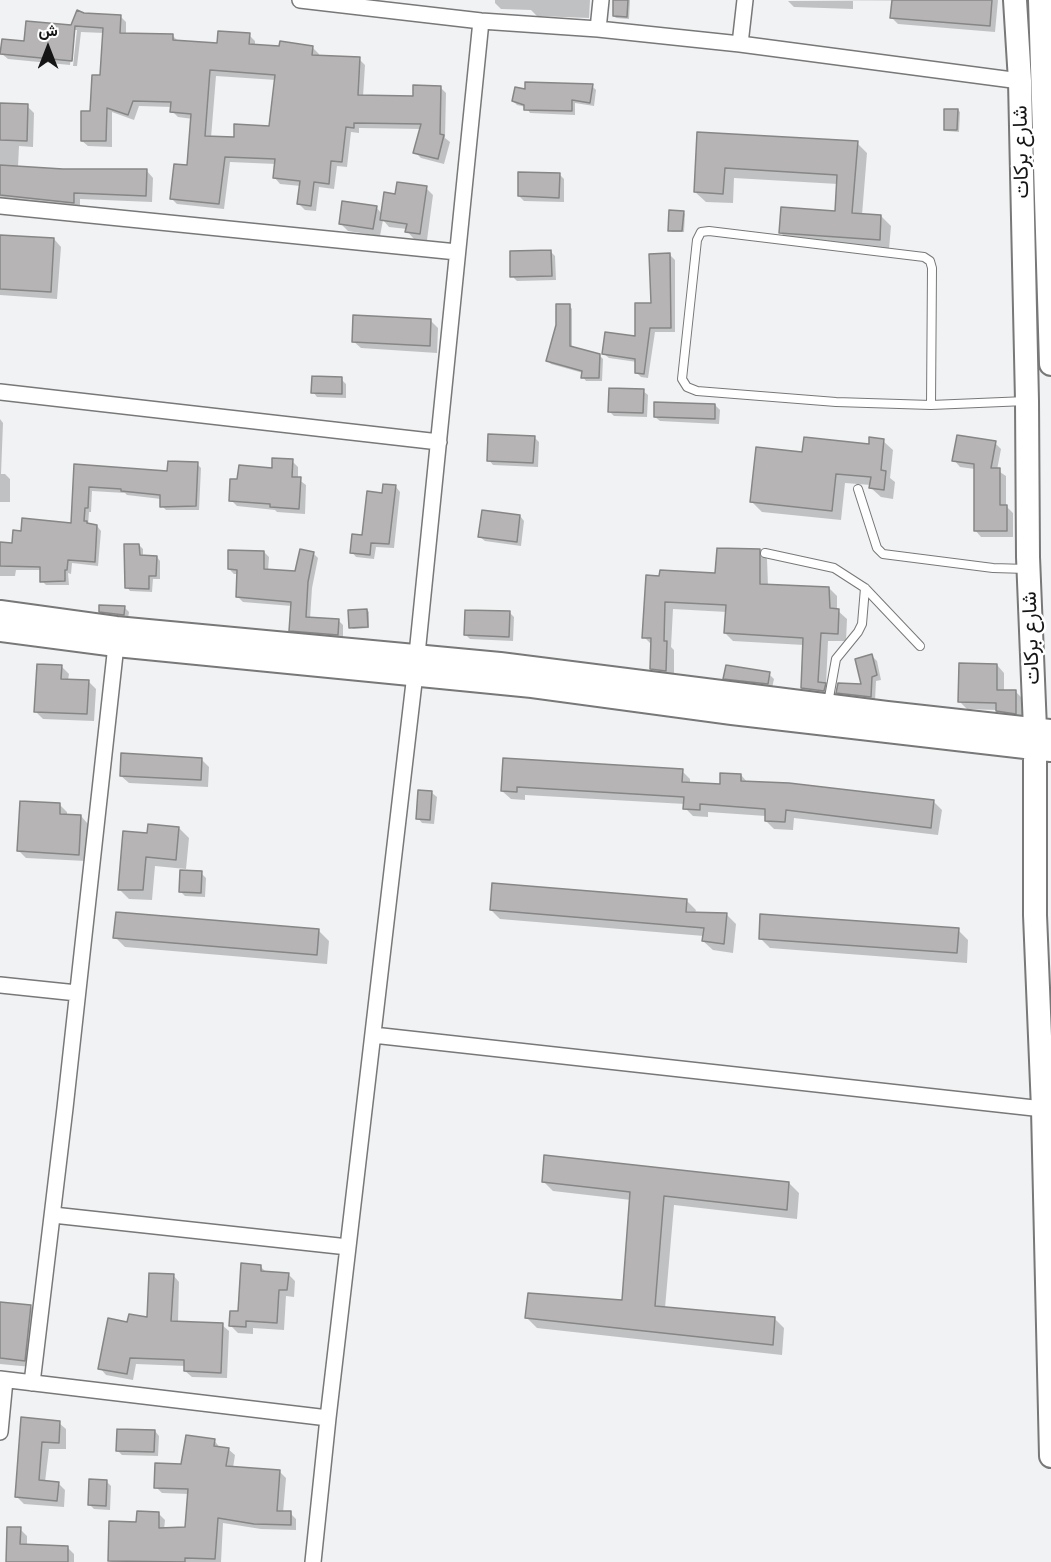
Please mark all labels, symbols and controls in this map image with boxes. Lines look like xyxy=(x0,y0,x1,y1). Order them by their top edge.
north arrow xyxy=(18,18,78,78)
text: ش xyxy=(38,20,58,40)
street label: شارع بركات xyxy=(1008,105,1034,199)
street label: شارع بركات xyxy=(1017,591,1045,685)

